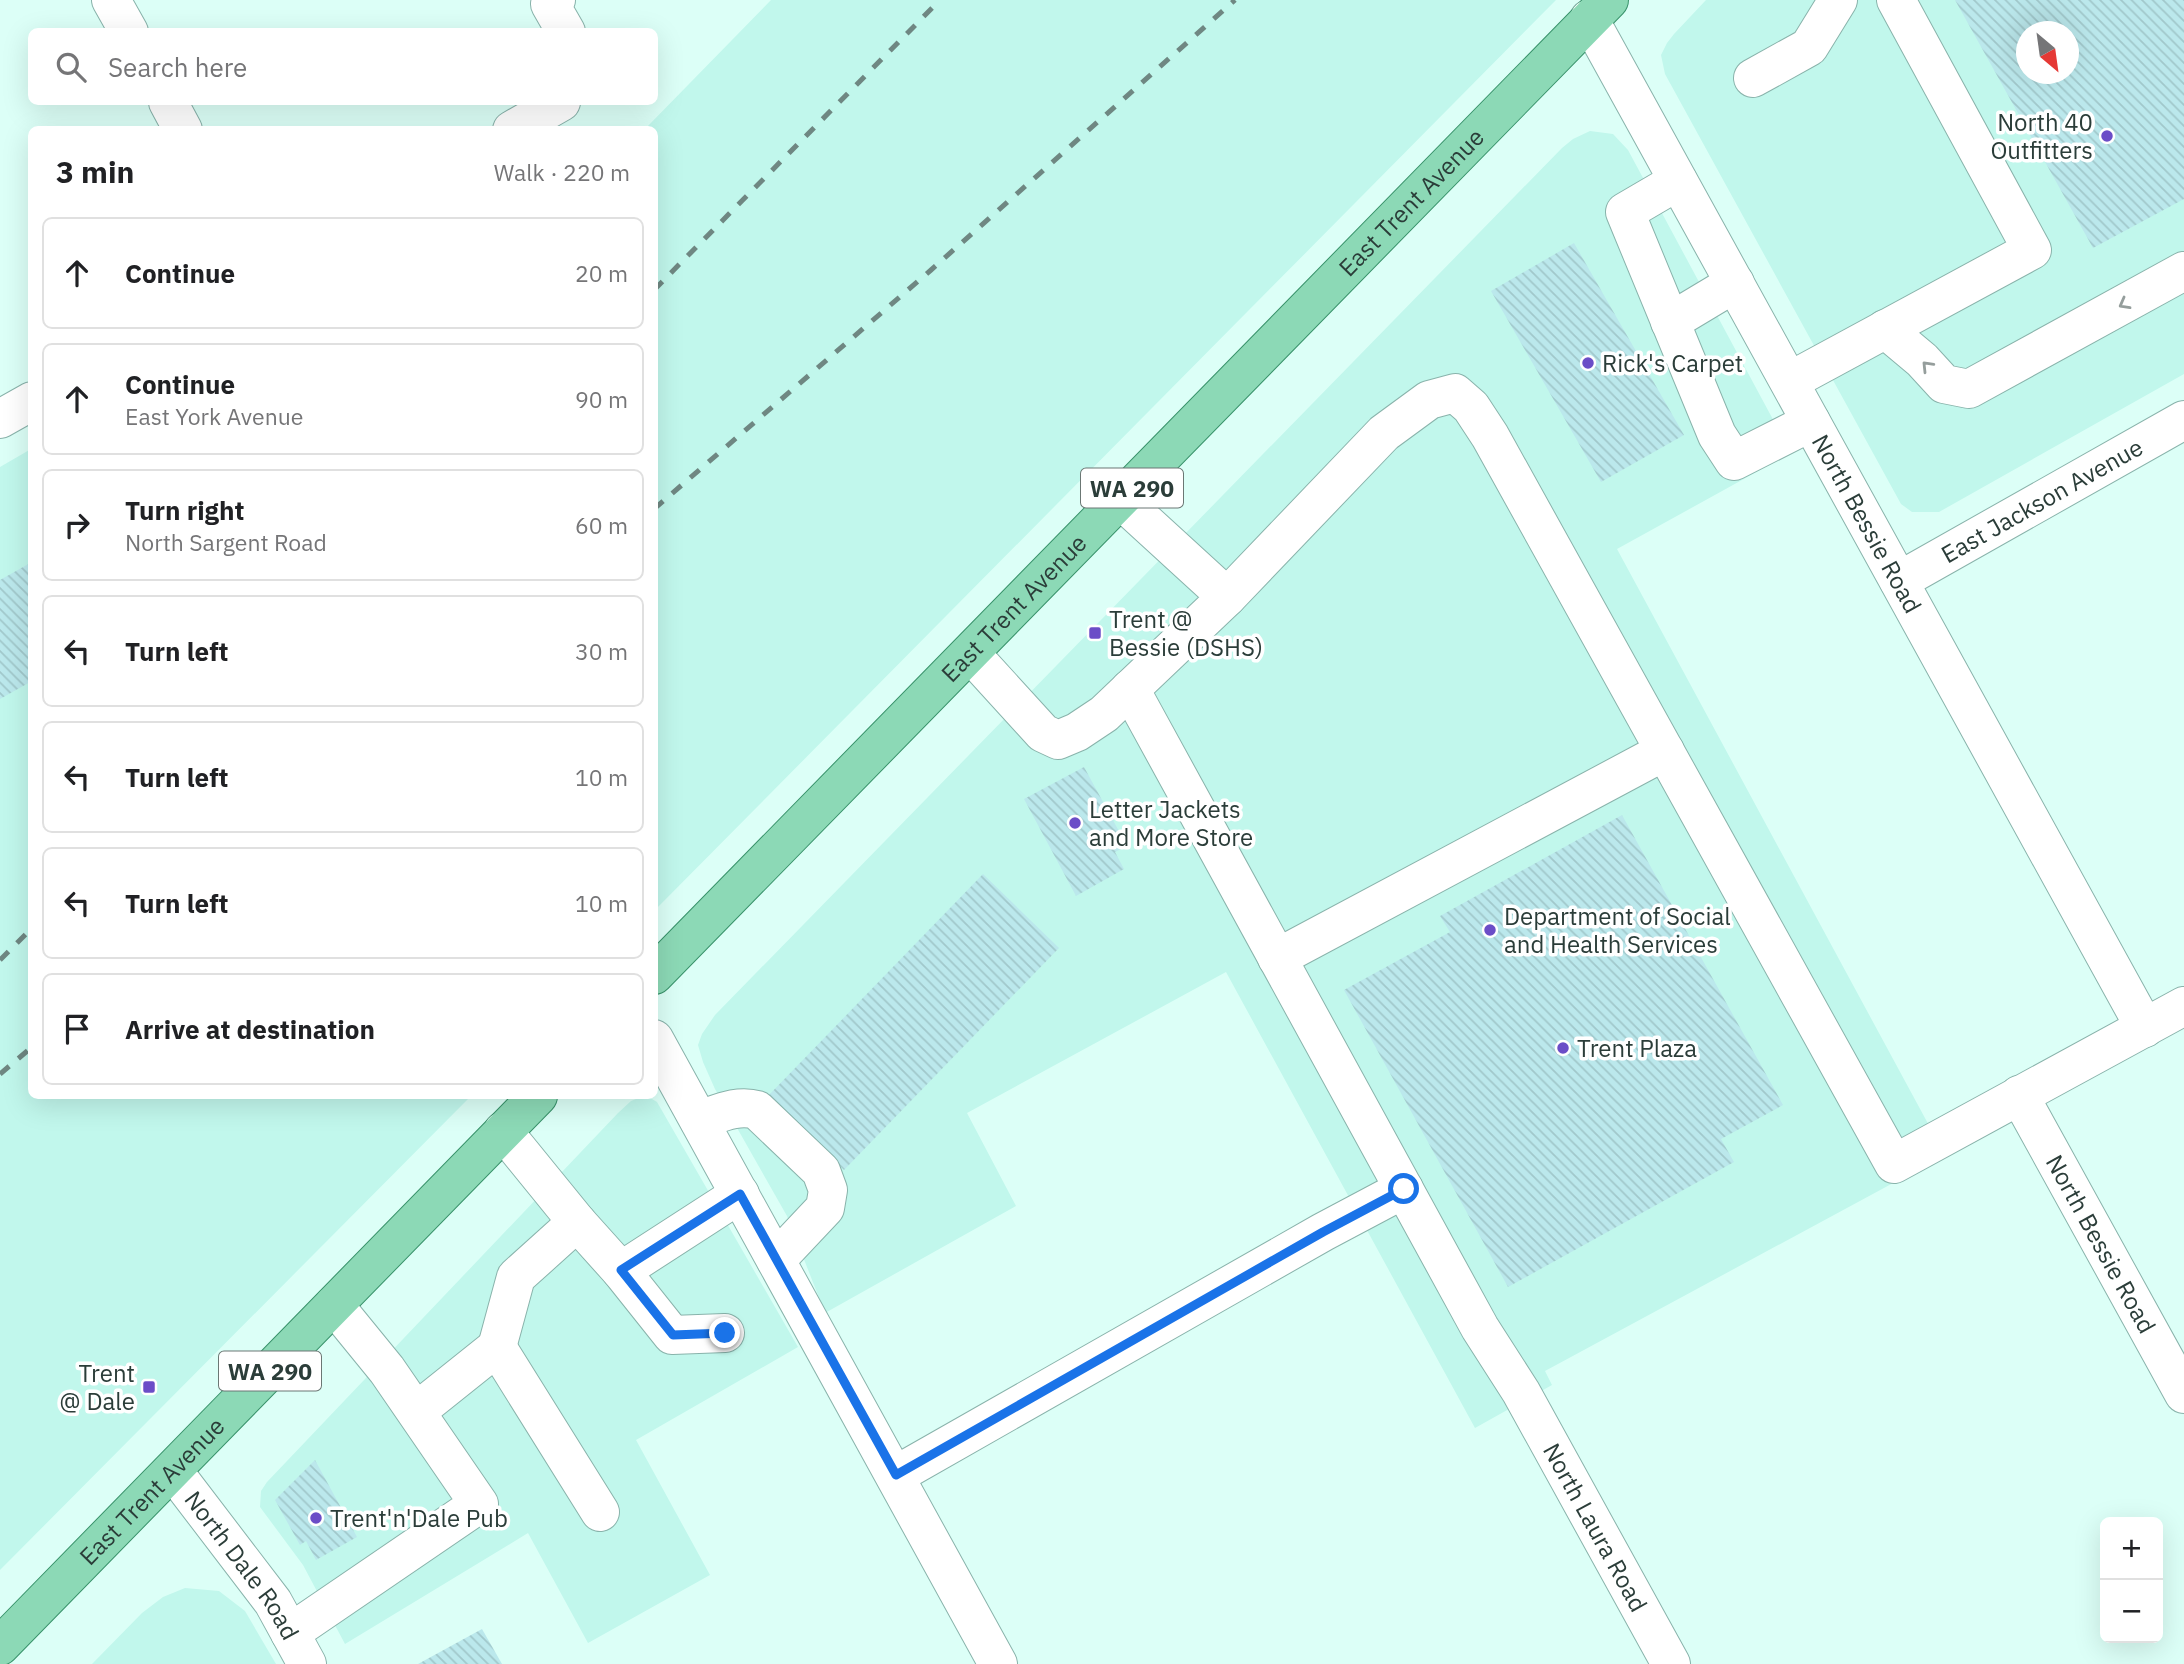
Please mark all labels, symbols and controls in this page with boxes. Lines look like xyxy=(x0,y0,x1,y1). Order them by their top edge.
north arrow xyxy=(2016,21,2079,84)
search box xyxy=(28,28,658,105)
icon: search xyxy=(52,48,90,86)
text: Search here xyxy=(108,50,247,84)
place label: North 40 Outfitters xyxy=(1990,106,2093,166)
street label: East Trent Avenue xyxy=(1331,121,1491,283)
marker: North 40 Outfitters xyxy=(2099,128,2115,144)
text: 3 min xyxy=(56,152,134,191)
text: Walk · 220 m xyxy=(494,157,630,187)
icon: ahead xyxy=(58,254,96,292)
text: Continue xyxy=(125,256,235,290)
text: 20 m xyxy=(575,258,628,288)
one-way arrow xyxy=(2119,296,2131,309)
place label: Rick's Carpet xyxy=(1602,347,1743,379)
marker: Rick's Carpet xyxy=(1580,355,1596,371)
one-way arrow xyxy=(1922,361,1935,374)
text: Continue xyxy=(125,367,235,401)
icon: ahead xyxy=(58,380,96,418)
text: 90 m xyxy=(575,384,628,414)
text: East York Avenue xyxy=(125,401,303,431)
street label: North Bessie Road xyxy=(1805,428,1929,618)
street label: East Jackson Avenue xyxy=(1935,431,2148,570)
road number: WA 290 xyxy=(1081,468,1183,508)
text: Turn right xyxy=(125,493,244,527)
icon: right xyxy=(58,506,96,544)
text: 60 m xyxy=(575,510,628,540)
text: North Sargent Road xyxy=(125,527,327,557)
street label: East Trent Avenue xyxy=(934,527,1093,689)
place label: Trent @ Bessie (DSHS) xyxy=(1109,603,1263,663)
marker: Trent @ Bessie (DSHS) xyxy=(1087,625,1103,641)
icon: left xyxy=(58,632,96,670)
text: Turn left xyxy=(125,634,228,668)
text: 30 m xyxy=(575,636,628,666)
icon: left xyxy=(58,758,96,796)
text: Turn left xyxy=(125,760,228,794)
text: 10 m xyxy=(575,762,628,792)
place label: Letter Jackets and More Store xyxy=(1089,793,1253,853)
marker: Letter Jackets and More Store xyxy=(1067,815,1083,831)
icon: left xyxy=(58,884,96,922)
text: Turn left xyxy=(125,886,228,920)
text: 10 m xyxy=(575,888,628,918)
place label: Department of Social and Health Services xyxy=(1504,900,1731,960)
marker: Department of Social and Health Services xyxy=(1482,922,1498,938)
icon: arrive xyxy=(58,1010,96,1048)
text: Arrive at destination xyxy=(125,1012,375,1046)
place label: Trent Plaza xyxy=(1577,1032,1697,1064)
marker: Trent Plaza xyxy=(1555,1040,1571,1056)
street label: North Bessie Road xyxy=(2039,1149,2163,1339)
route start xyxy=(1388,1173,1419,1204)
route end xyxy=(709,1317,740,1348)
road number: WA 290 xyxy=(219,1352,321,1390)
place label: Trent @ Dale xyxy=(59,1357,135,1417)
marker: Trent @ Dale xyxy=(141,1379,157,1395)
street label: East Trent Avenue xyxy=(72,1410,231,1572)
street label: North Laura Road xyxy=(1536,1437,1655,1617)
street label: North Dale Road xyxy=(178,1484,307,1645)
place label: Trent'n'Dale Pub xyxy=(330,1502,508,1534)
marker: Trent'n'Dale Pub xyxy=(308,1510,324,1526)
map controls xyxy=(2100,1517,2163,1643)
button: + xyxy=(2100,1517,2163,1580)
button: − xyxy=(2100,1580,2163,1643)

